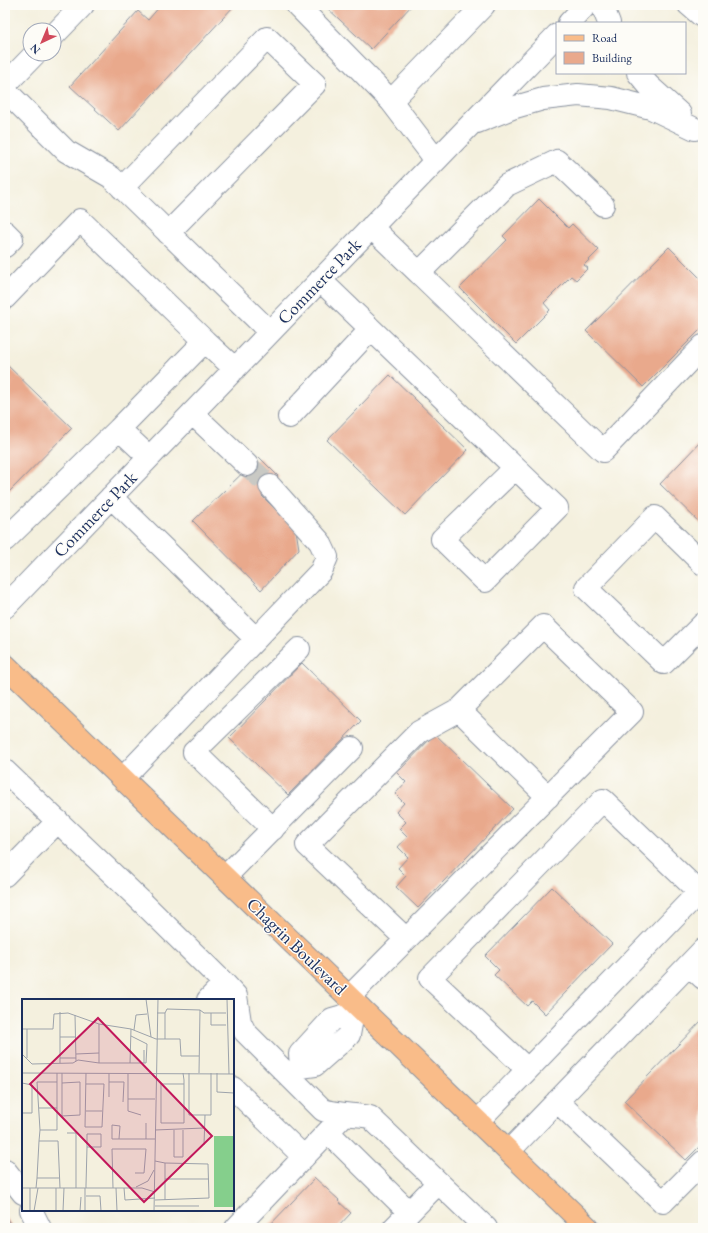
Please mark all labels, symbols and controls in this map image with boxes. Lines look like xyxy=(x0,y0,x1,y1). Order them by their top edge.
north arrow xyxy=(22,22,62,62)
legend xyxy=(556,22,686,74)
text: Road xyxy=(592,30,618,46)
text: N xyxy=(27,41,43,57)
text: Building xyxy=(592,50,633,66)
street label: Commerce Park xyxy=(272,233,366,329)
street label: Commerce Park xyxy=(48,466,142,562)
street label: Chagrin Boulevard xyxy=(242,892,353,1000)
inset map xyxy=(22,999,234,1211)

